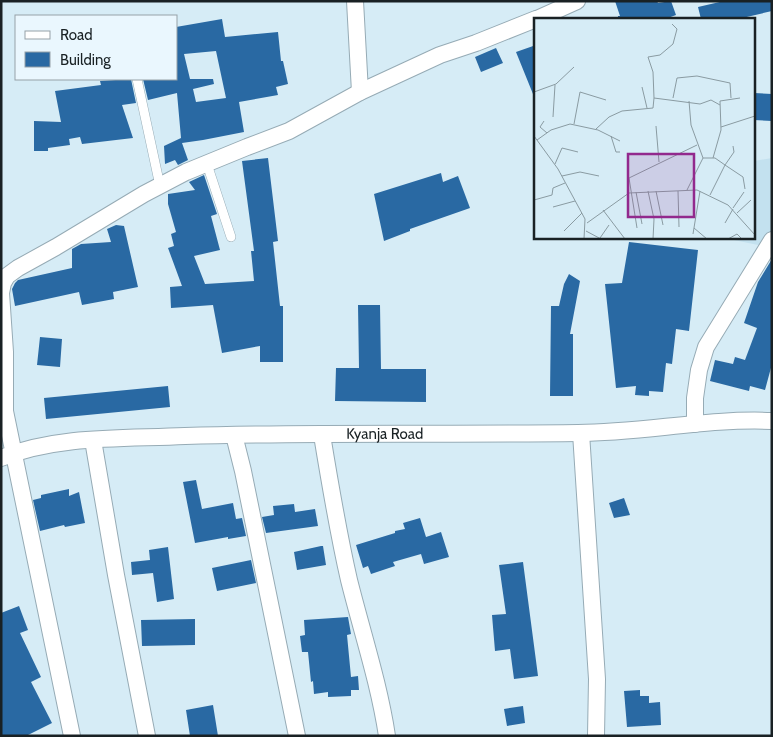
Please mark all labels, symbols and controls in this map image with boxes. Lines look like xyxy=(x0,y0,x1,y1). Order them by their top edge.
legend xyxy=(15,15,178,80)
inset map xyxy=(534,18,756,239)
text: Road xyxy=(60,26,93,44)
text: Building xyxy=(60,51,111,69)
street label: Kyanja Road xyxy=(346,425,423,443)

